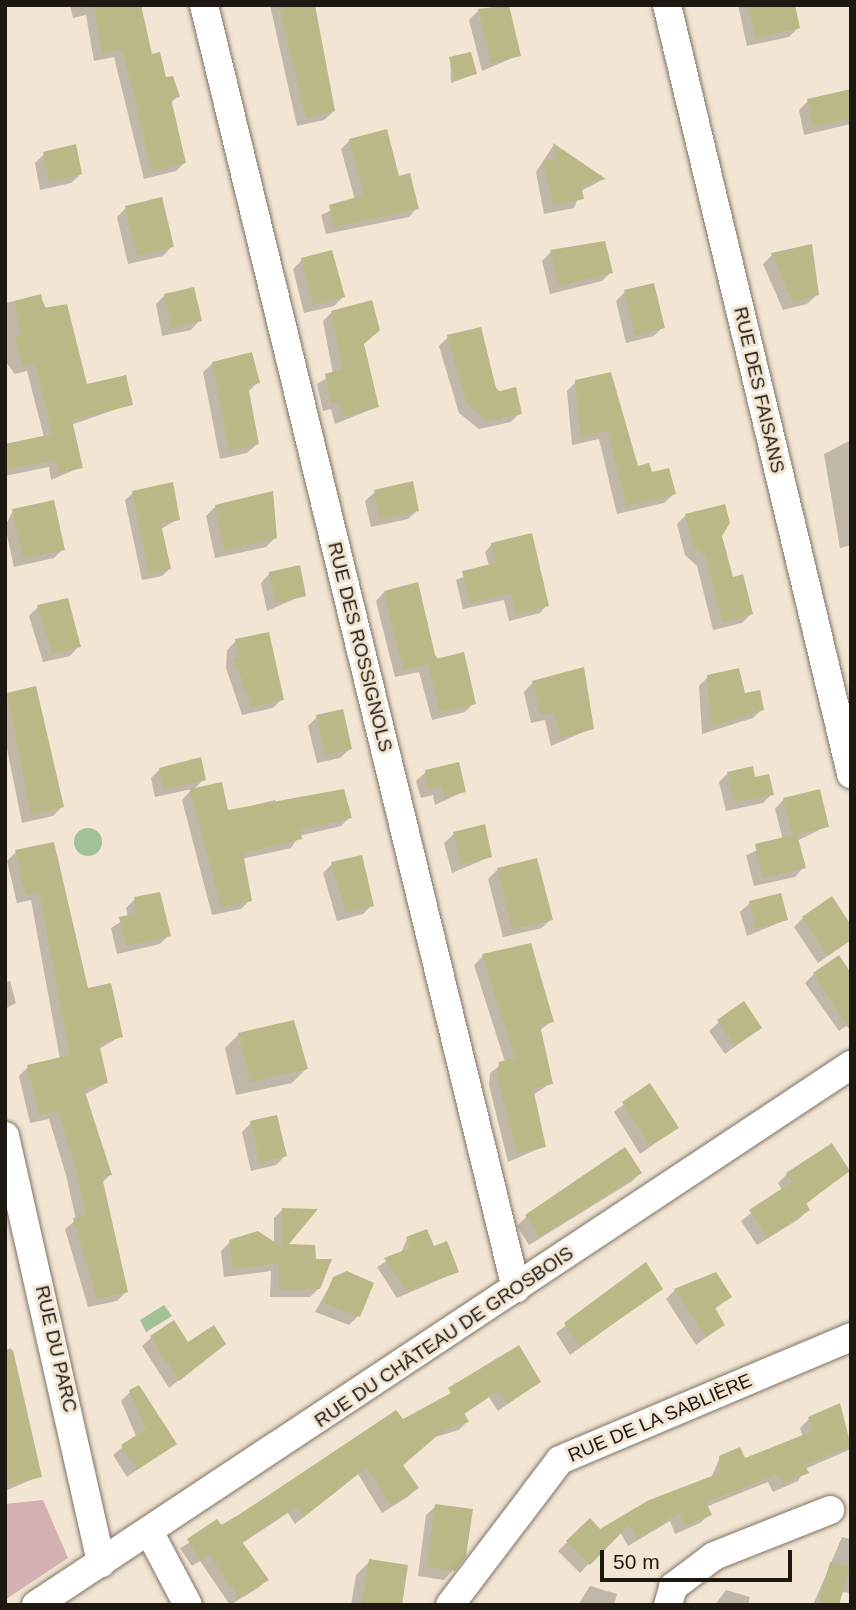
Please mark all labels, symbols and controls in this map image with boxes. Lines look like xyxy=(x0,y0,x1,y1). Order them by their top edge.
street label: RUE DES FAISANS xyxy=(729,305,789,475)
street label: RUE DES ROSSIGNOLS xyxy=(323,540,397,754)
street label: RUE DU CHÂTEAU DE GROSBOIS xyxy=(310,1242,578,1432)
street label: RUE DU PARC xyxy=(30,1283,82,1415)
street label: RUE DE LA SABLIÈRE xyxy=(564,1369,756,1467)
scale bar xyxy=(604,1536,796,1580)
text: 50 m xyxy=(613,1550,660,1573)

